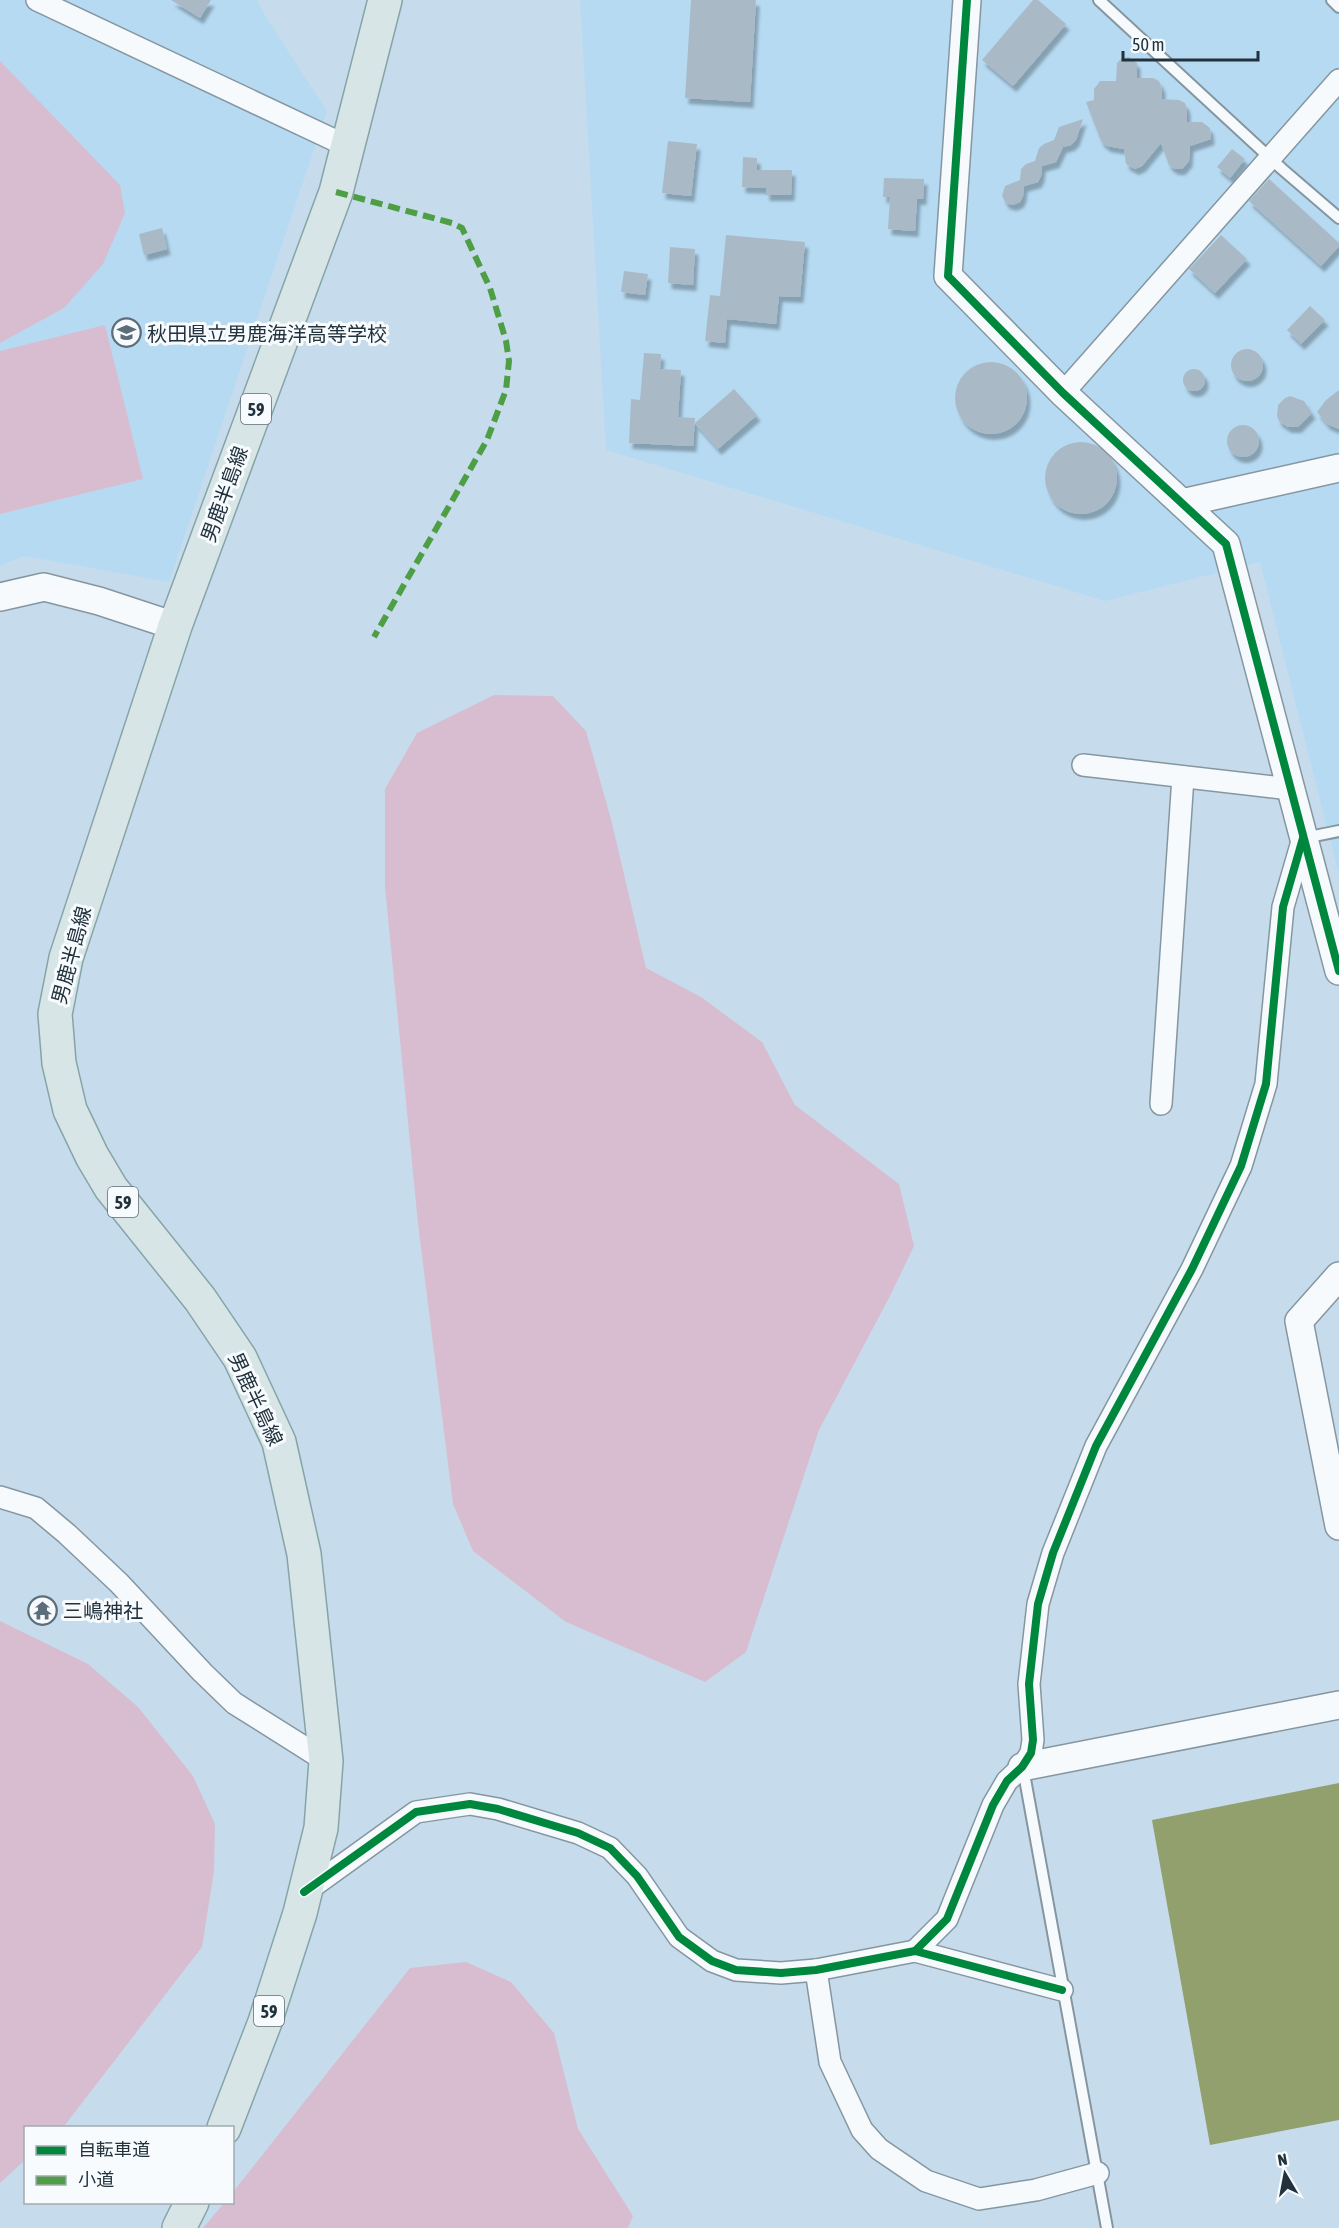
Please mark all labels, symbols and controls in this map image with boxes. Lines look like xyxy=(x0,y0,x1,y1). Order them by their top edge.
scale bar xyxy=(1123,24,1258,62)
text: 50 m xyxy=(1132,34,1164,55)
school or university icon: 秋田県立男鹿海洋高等学校 xyxy=(110,317,142,349)
place label: 秋田県立男鹿海洋高等学校 xyxy=(147,322,387,345)
road number: 59 xyxy=(241,394,271,424)
street label: 男鹿半島線 xyxy=(196,443,252,545)
street label: 男鹿半島線 xyxy=(47,904,95,1006)
road number: 59 xyxy=(108,1187,138,1217)
street label: 男鹿半島線 xyxy=(224,1349,288,1449)
temple icon: 三嶋神社 xyxy=(26,1594,58,1626)
place label: 三嶋神社 xyxy=(63,1599,143,1622)
road number: 59 xyxy=(254,1996,284,2026)
legend xyxy=(24,2126,234,2204)
text: 自転車道 xyxy=(78,2139,150,2160)
north arrow xyxy=(1255,2144,1315,2204)
text: N xyxy=(1276,2150,1289,2169)
text: 小道 xyxy=(78,2169,114,2190)

